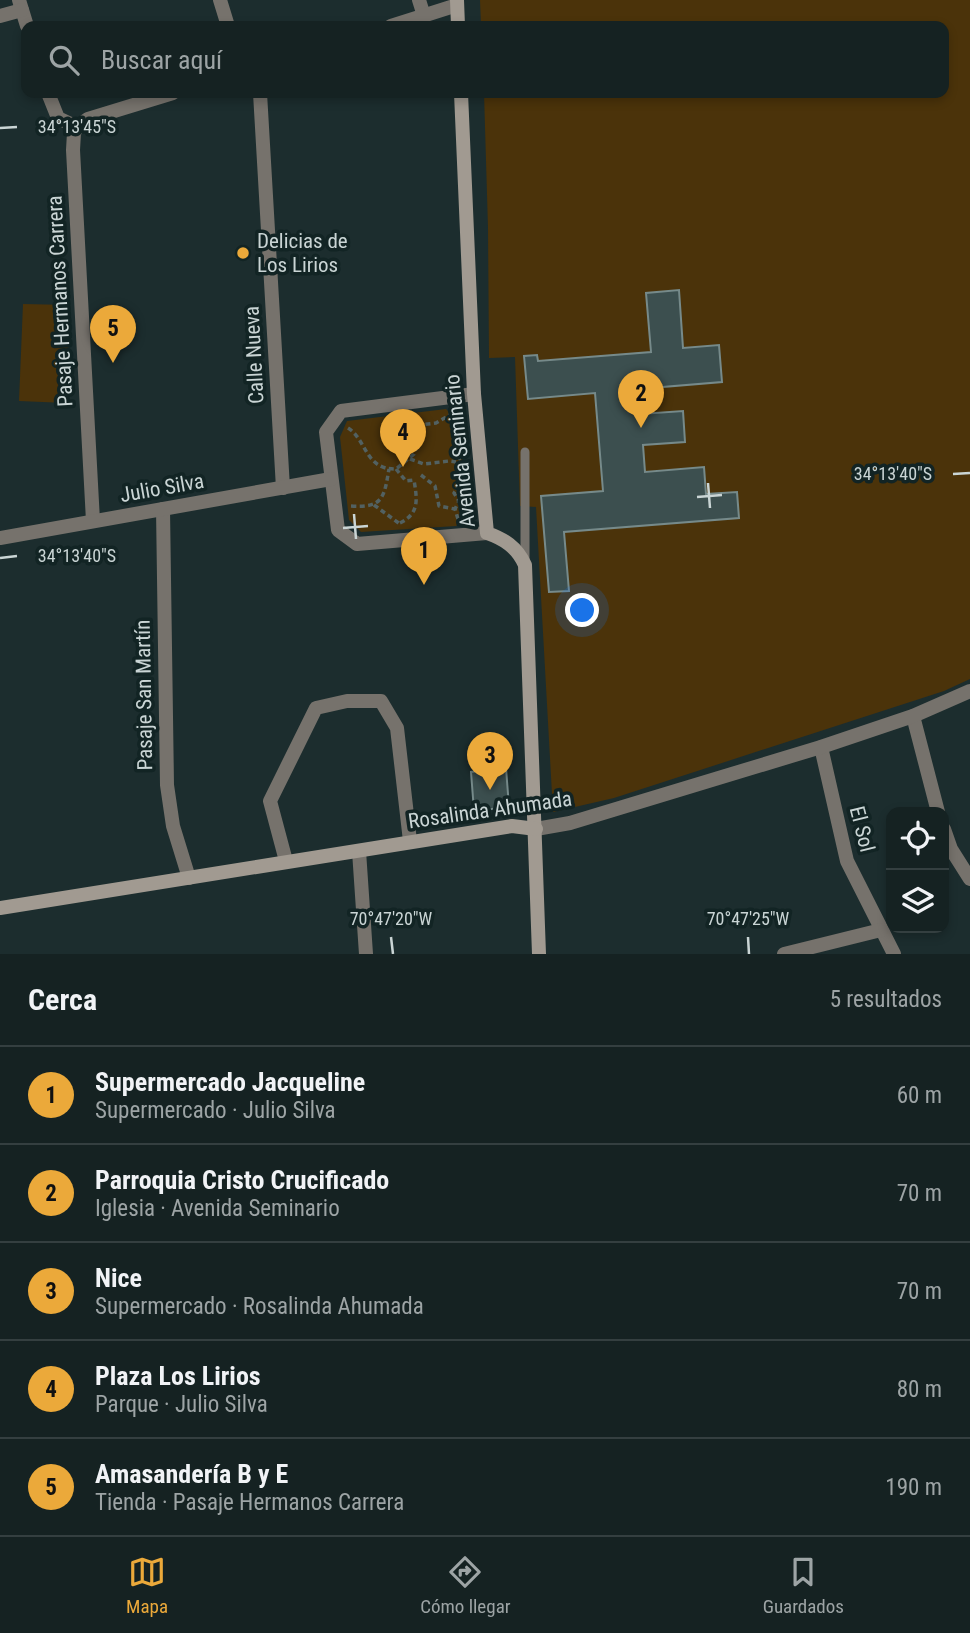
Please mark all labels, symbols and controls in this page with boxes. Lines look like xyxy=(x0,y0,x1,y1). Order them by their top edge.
search box xyxy=(21,21,949,98)
icon: search xyxy=(45,41,83,79)
text: Buscar aquí xyxy=(101,45,222,75)
text: 34°13'45"S xyxy=(38,116,116,137)
street label: Pasaje Hermanos Carrera xyxy=(42,195,78,407)
place label: Delicias de Los Lirios xyxy=(257,229,348,277)
marker: Delicias de Los Lirios xyxy=(235,245,251,261)
pin: 5 xyxy=(90,305,136,363)
street label: Calle Nueva xyxy=(239,305,269,405)
pin: 2 xyxy=(618,370,664,428)
street label: Avenida Seminario xyxy=(440,373,480,529)
pin: 4 xyxy=(380,409,426,467)
text: 34°13'40"S xyxy=(854,463,932,484)
street label: Julio Silva xyxy=(118,469,206,507)
pin: 1 xyxy=(401,527,447,585)
text: 34°13'40"S xyxy=(38,545,116,566)
your location xyxy=(565,593,599,627)
street label: Pasaje San Martín xyxy=(131,619,157,771)
pin: 3 xyxy=(467,732,513,790)
street label: Rosalinda Ahumada xyxy=(407,787,573,833)
street label: El Sol xyxy=(845,804,879,854)
map controls xyxy=(886,807,949,933)
button: locate xyxy=(886,807,949,870)
button: layers xyxy=(886,870,949,933)
text: 70°47'20"W xyxy=(350,908,433,929)
text: 70°47'25"W xyxy=(707,908,790,929)
text: Cerca xyxy=(28,982,97,1017)
text: 5 resultados xyxy=(830,986,942,1013)
text: Supermercado Jacqueline xyxy=(95,1067,365,1097)
text: 1 xyxy=(45,1082,57,1109)
text: 60 m xyxy=(897,1082,942,1109)
text: Supermercado · Julio Silva xyxy=(95,1097,336,1124)
text: Parroquia Cristo Crucificado xyxy=(95,1165,389,1195)
text: 2 xyxy=(45,1180,57,1207)
text: 70 m xyxy=(897,1180,942,1207)
text: Iglesia · Avenida Seminario xyxy=(95,1195,340,1222)
text: Nice xyxy=(95,1263,142,1293)
text: 3 xyxy=(45,1278,57,1305)
text: 70 m xyxy=(897,1278,942,1305)
text: Supermercado · Rosalinda Ahumada xyxy=(95,1293,424,1320)
text: Plaza Los Lirios xyxy=(95,1361,261,1391)
text: 4 xyxy=(45,1376,57,1403)
text: 80 m xyxy=(897,1376,942,1403)
text: Parque · Julio Silva xyxy=(95,1391,268,1418)
text: Amasandería B y E xyxy=(95,1459,288,1489)
text: 5 xyxy=(45,1474,57,1501)
text: 190 m xyxy=(885,1474,942,1501)
text: Tienda · Pasaje Hermanos Carrera xyxy=(95,1489,404,1516)
tab: Mapa xyxy=(126,1553,168,1618)
tab: Cómo llegar xyxy=(420,1553,511,1618)
tab: Guardados xyxy=(763,1553,844,1618)

